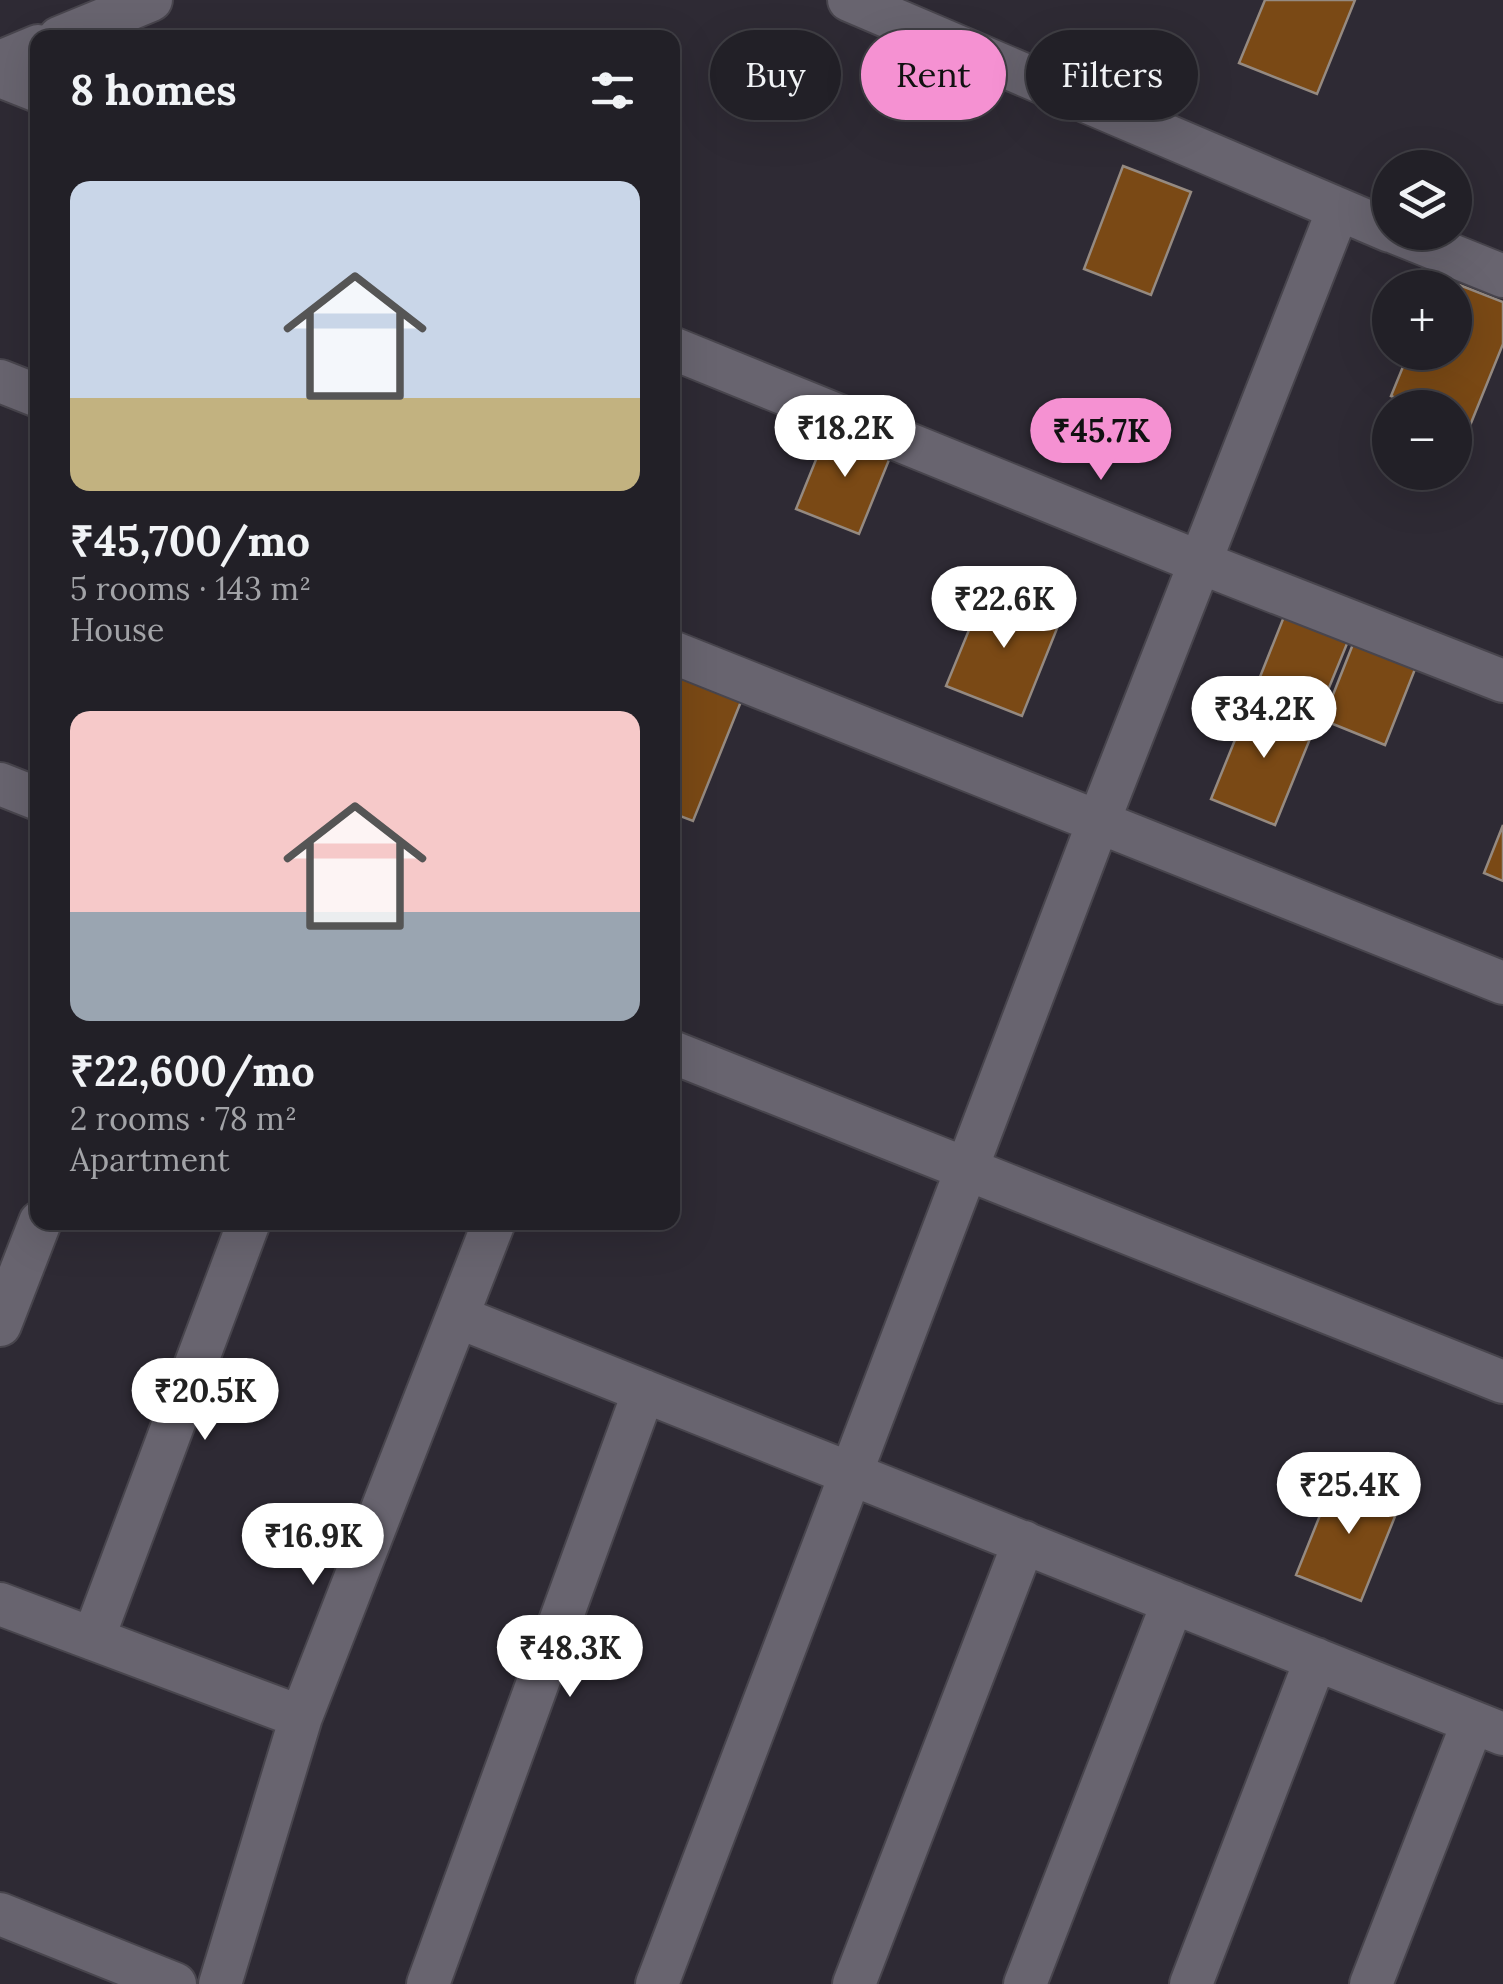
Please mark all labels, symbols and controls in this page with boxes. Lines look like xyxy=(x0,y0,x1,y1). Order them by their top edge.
chip: Buy xyxy=(710,30,841,120)
chip: Rent xyxy=(861,30,1006,120)
chip: Filters xyxy=(1026,30,1198,120)
text: 8 homes xyxy=(70,63,237,117)
icon: filters xyxy=(585,63,640,118)
map controls xyxy=(1372,150,1472,490)
button: layers xyxy=(1372,150,1472,250)
icon: home xyxy=(265,246,445,426)
button: + xyxy=(1372,270,1472,370)
button: − xyxy=(1372,390,1472,490)
pin: ₹18.2K xyxy=(764,395,926,480)
pin: ₹45.7K xyxy=(1020,398,1182,483)
text: ₹18.2K xyxy=(797,407,893,448)
text: ₹45.7K xyxy=(1052,410,1150,451)
text: ₹45,700/mo xyxy=(70,514,310,568)
pin: ₹22.6K xyxy=(923,566,1085,651)
text: 5 rooms · 143 m² xyxy=(70,568,311,609)
text: ₹22.6K xyxy=(953,578,1055,619)
text: House xyxy=(70,609,164,650)
pin: ₹34.2K xyxy=(1183,676,1345,761)
text: ₹34.2K xyxy=(1213,688,1315,729)
icon: home xyxy=(265,776,445,956)
text: ₹22,600/mo xyxy=(70,1044,315,1098)
text: 2 rooms · 78 m² xyxy=(70,1098,297,1139)
text: Apartment xyxy=(70,1139,230,1180)
pin: ₹20.5K xyxy=(124,1358,286,1443)
text: ₹20.5K xyxy=(154,1370,256,1411)
pin: ₹25.4K xyxy=(1268,1452,1430,1537)
text: ₹25.4K xyxy=(1299,1464,1399,1505)
pin: ₹16.9K xyxy=(232,1503,394,1588)
text: ₹16.9K xyxy=(264,1515,362,1556)
pin: ₹48.3K xyxy=(489,1615,651,1700)
text: ₹48.3K xyxy=(519,1627,621,1668)

